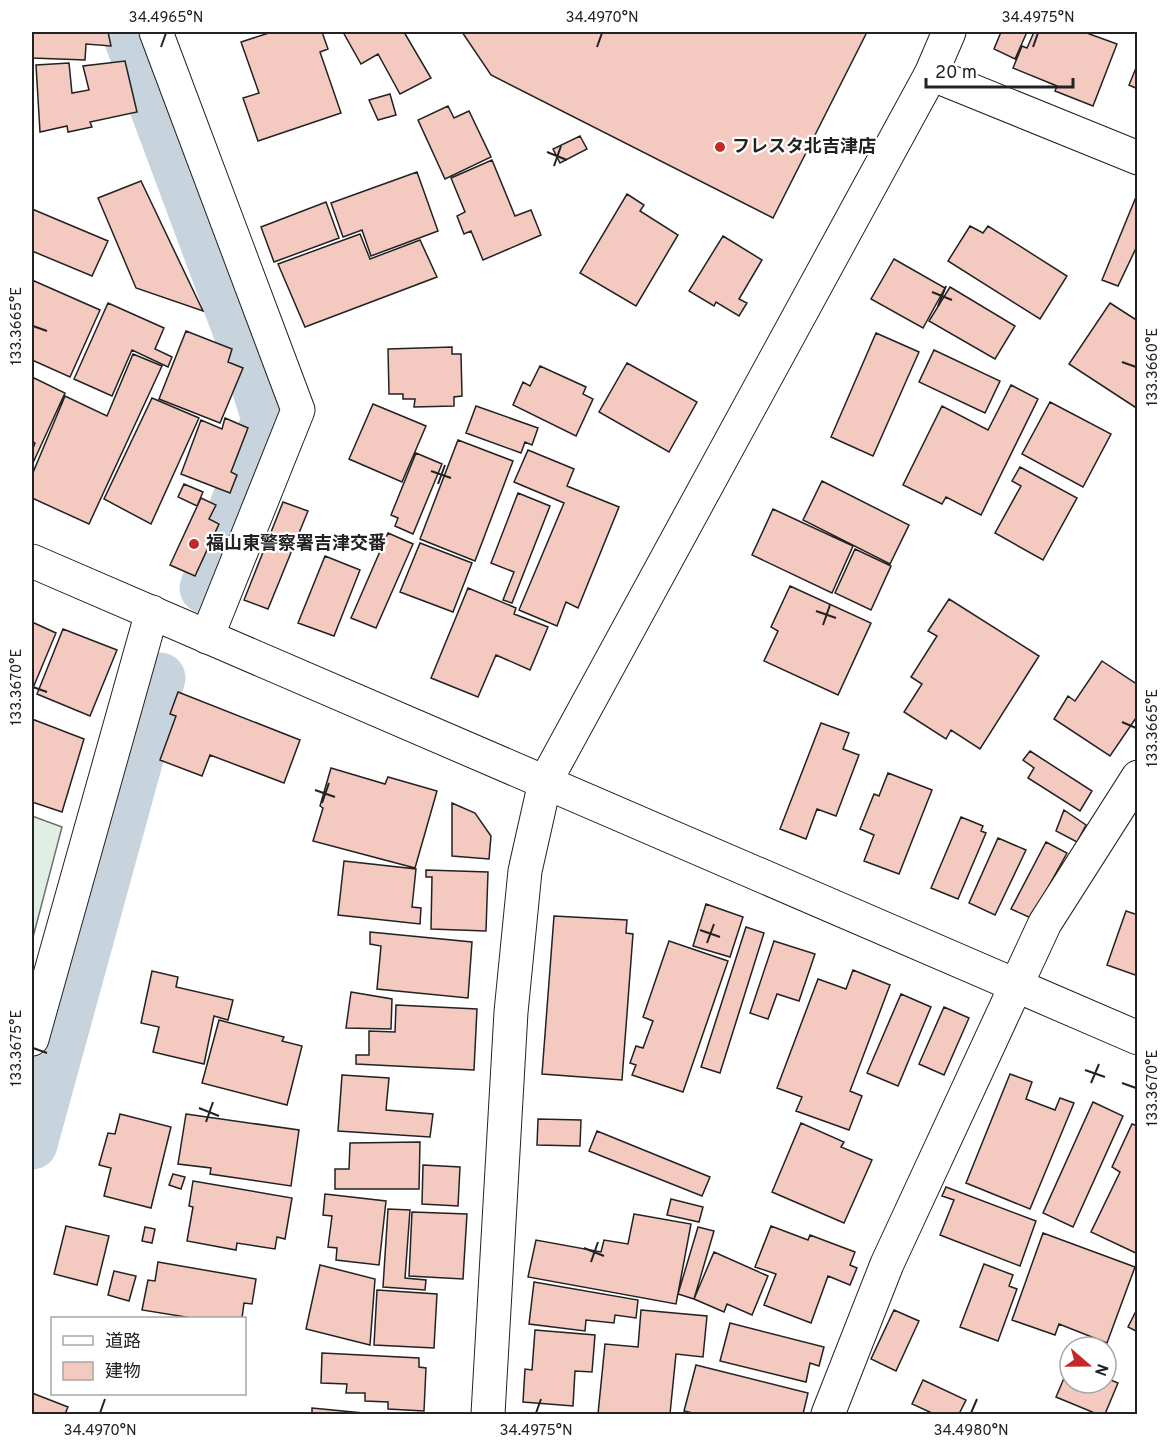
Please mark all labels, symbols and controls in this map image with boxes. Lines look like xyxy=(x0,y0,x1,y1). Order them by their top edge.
text: 34.4965°N xyxy=(129,9,203,28)
text: 34.4970°N xyxy=(565,9,639,28)
text: 34.4975°N xyxy=(1001,9,1075,28)
scale bar xyxy=(926,51,1073,89)
text: 20 m xyxy=(935,62,977,85)
place label: フレスタ北吉津店 xyxy=(732,136,876,159)
marker: フレスタ北吉津店 xyxy=(713,140,727,154)
text: 133.3665°E xyxy=(8,287,27,365)
text: 133.3660°E xyxy=(1144,328,1163,406)
place label: 福山東警察署吉津交番 xyxy=(206,533,386,556)
marker: 福山東警察署吉津交番 xyxy=(187,537,201,551)
text: 133.3670°E xyxy=(8,649,27,725)
text: 133.3665°E xyxy=(1144,689,1163,767)
text: 133.3675°E xyxy=(8,1010,27,1086)
text: 133.3670°E xyxy=(1144,1050,1163,1126)
legend xyxy=(51,1317,246,1395)
text: 道路 xyxy=(105,1331,141,1354)
north arrow xyxy=(1058,1335,1118,1395)
text: 建物 xyxy=(105,1361,141,1384)
text: N xyxy=(1089,1361,1112,1378)
text: 34.4970°N xyxy=(63,1422,137,1441)
text: 34.4975°N xyxy=(499,1422,573,1441)
text: 34.4980°N xyxy=(933,1422,1009,1441)

